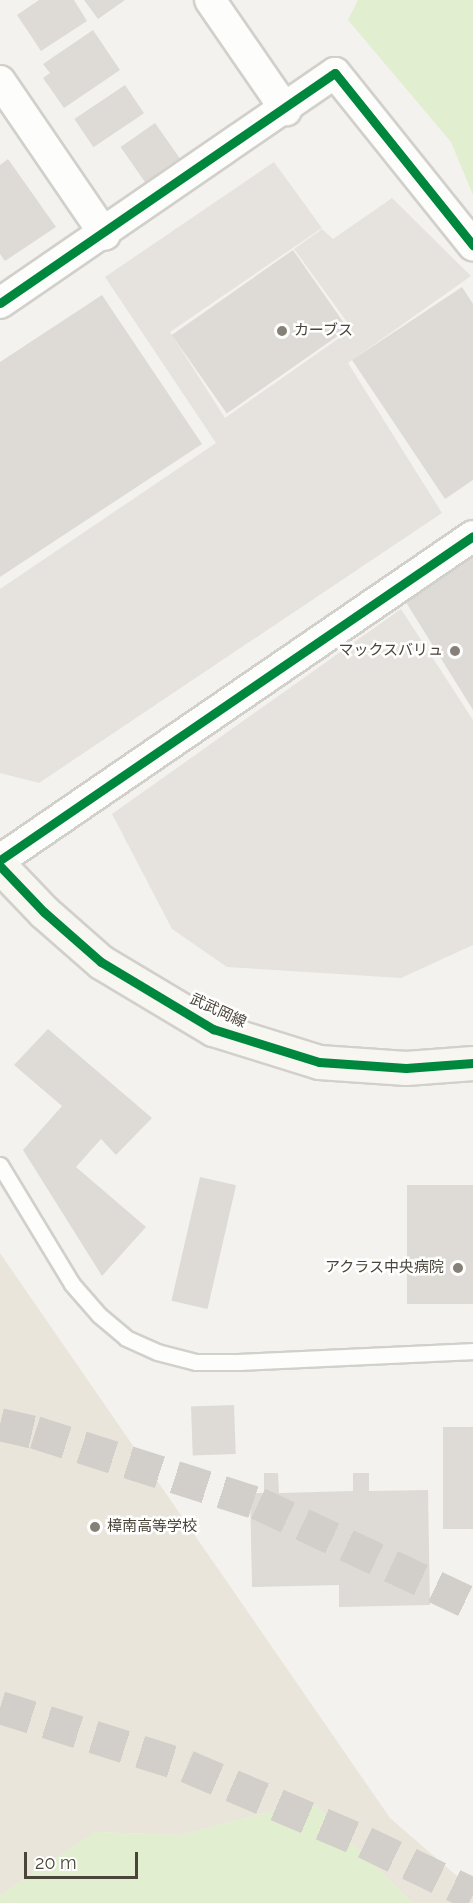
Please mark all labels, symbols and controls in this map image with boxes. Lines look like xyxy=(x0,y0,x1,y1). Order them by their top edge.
place label: カーブス xyxy=(294,322,354,340)
marker: カーブス xyxy=(275,324,289,338)
place label: マックスバリュ xyxy=(338,642,443,660)
marker: マックスバリュ xyxy=(448,644,462,658)
street label: 武武岡線 xyxy=(187,990,249,1032)
place label: アクラス中央病院 xyxy=(324,1259,444,1277)
marker: アクラス中央病院 xyxy=(449,1259,467,1277)
place label: 樟南高等学校 xyxy=(107,1518,197,1536)
marker: 樟南高等学校 xyxy=(88,1520,102,1534)
scale bar xyxy=(27,1840,141,1878)
text: 20 m xyxy=(35,1852,77,1873)

